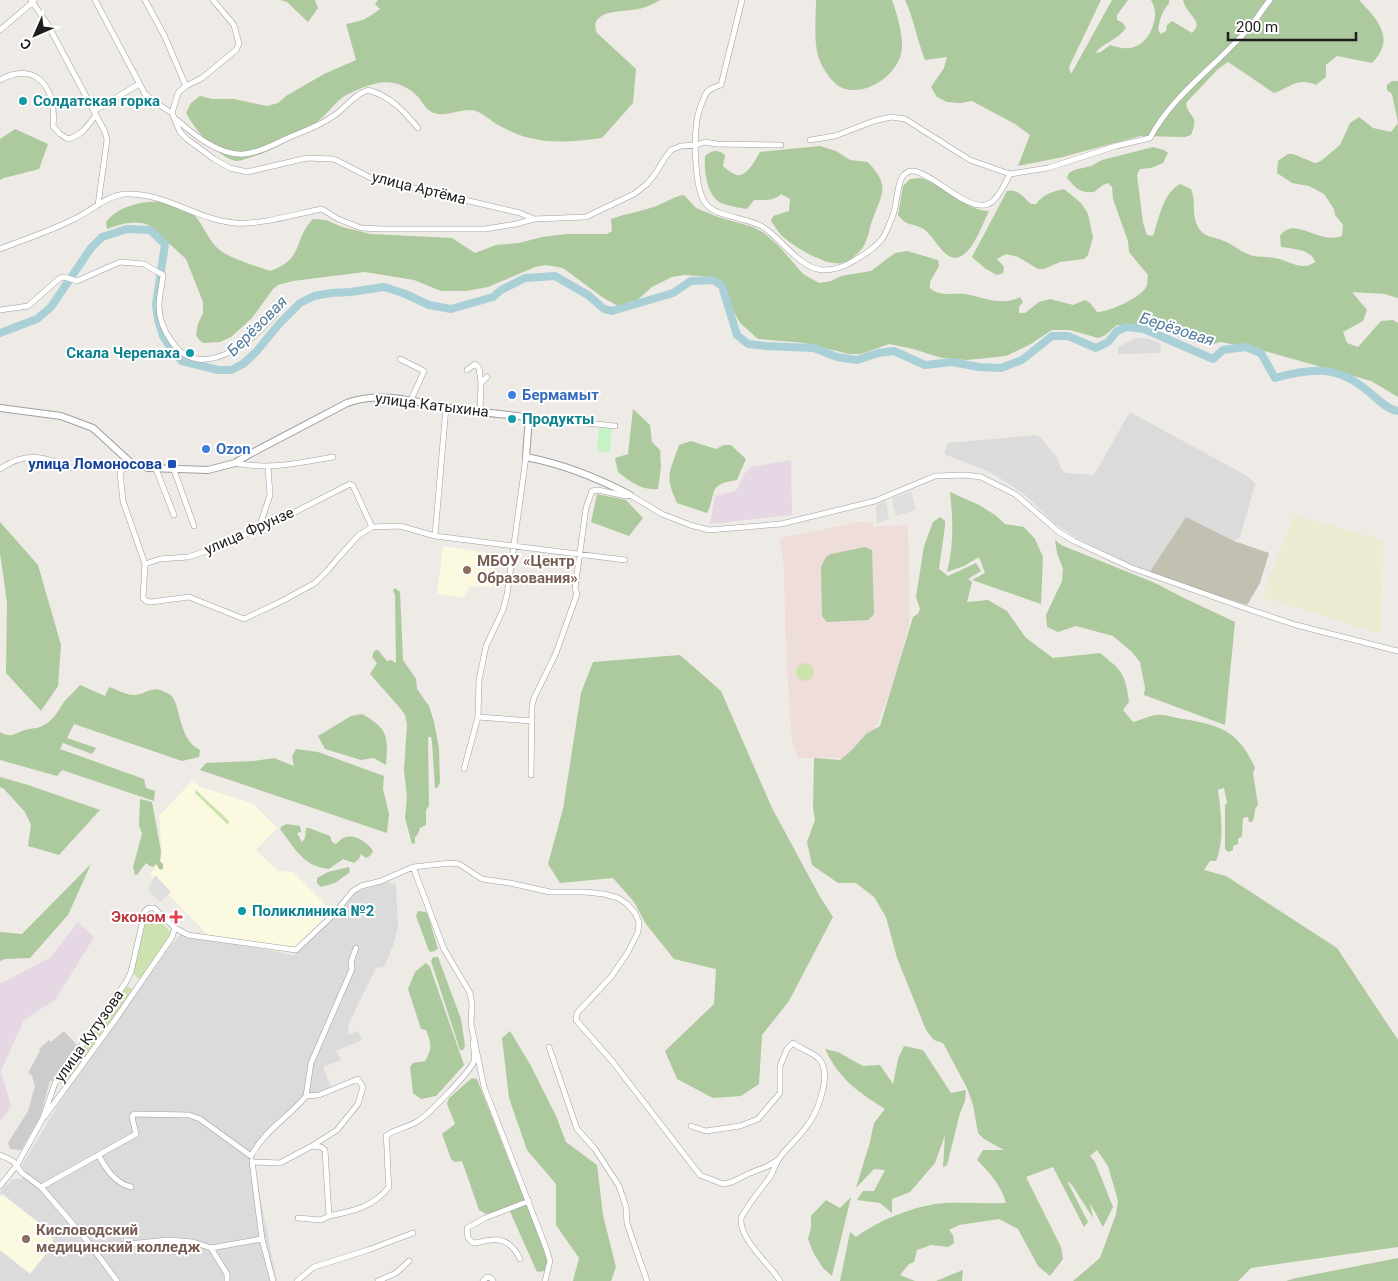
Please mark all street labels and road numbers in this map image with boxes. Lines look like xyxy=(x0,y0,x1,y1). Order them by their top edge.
street label: улица Артёма xyxy=(370,168,468,208)
street label: улица Катыхина xyxy=(374,389,490,421)
street label: улица Фрунзе xyxy=(201,503,297,559)
street label: улица Кутузова xyxy=(50,986,128,1086)

